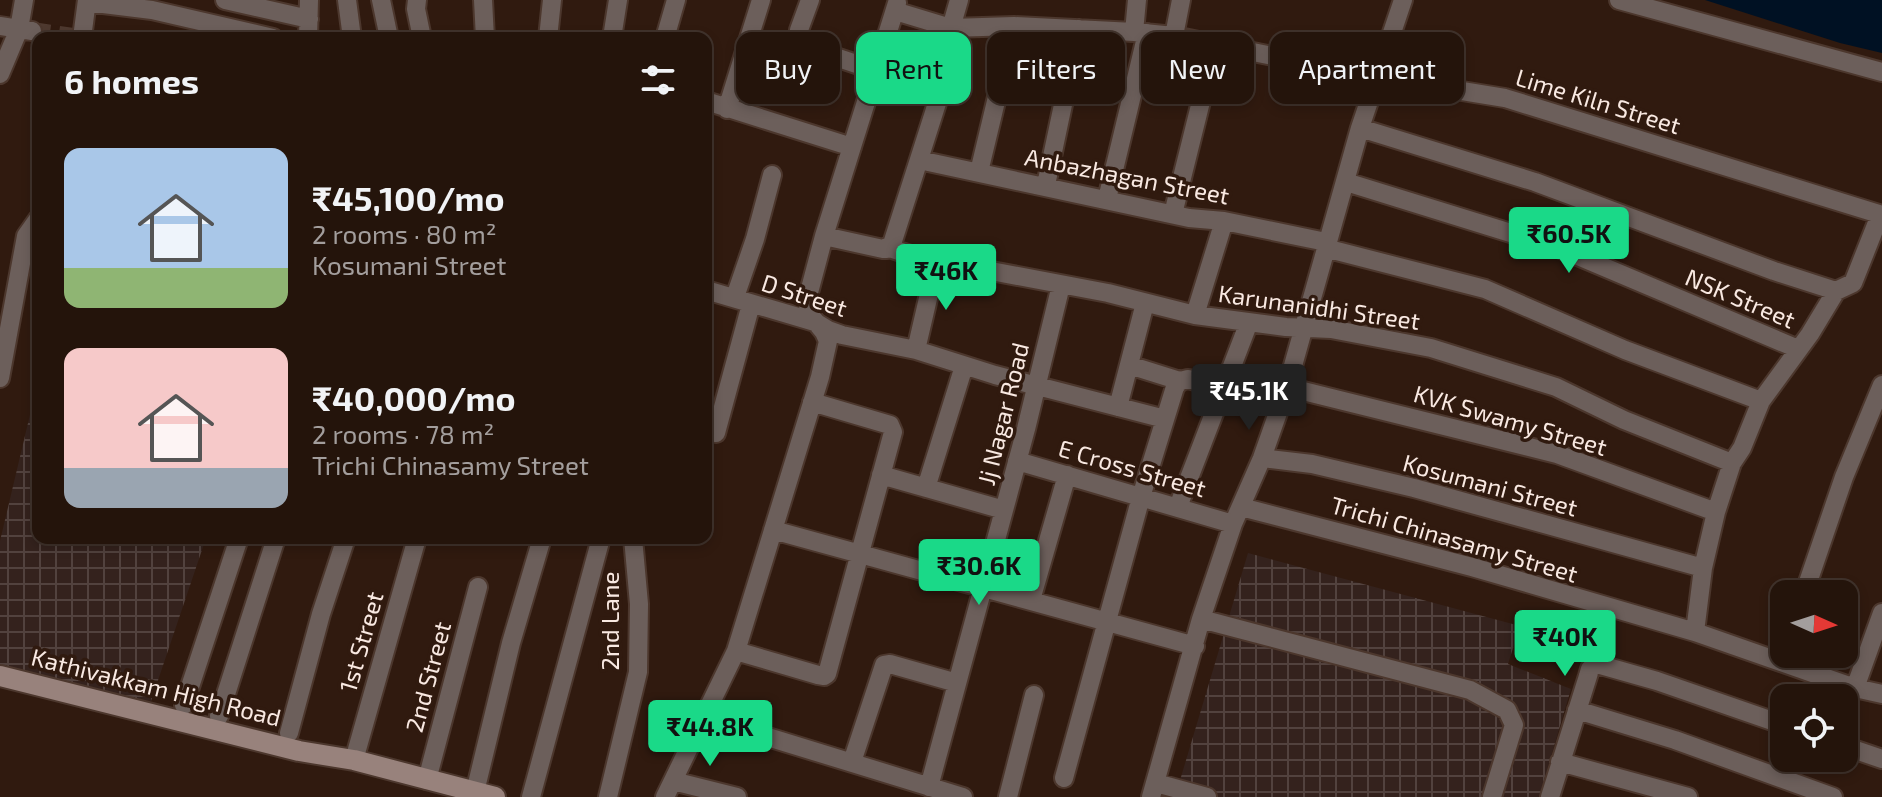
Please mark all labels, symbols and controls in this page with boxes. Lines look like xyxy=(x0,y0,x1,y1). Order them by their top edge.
chip: Buy xyxy=(736,32,840,104)
chip: Rent xyxy=(856,32,971,104)
chip: Filters xyxy=(987,32,1125,104)
chip: New xyxy=(1141,32,1254,104)
chip: Apartment xyxy=(1270,32,1464,104)
icon: filters xyxy=(636,58,680,102)
text: 6 homes xyxy=(64,60,199,101)
street label: Lime Kiln Street xyxy=(1513,62,1684,139)
street label: Anbazhagan Street xyxy=(1023,141,1232,210)
text: ₹45,100/mo xyxy=(312,177,505,218)
icon: home xyxy=(128,180,224,276)
pin: ₹60.5K xyxy=(1504,207,1634,275)
text: ₹60.5K xyxy=(1527,217,1611,248)
text: 2 rooms · 80 m² xyxy=(312,218,497,249)
pin: ₹46K xyxy=(899,244,993,312)
text: Kosumani Street xyxy=(312,249,506,280)
text: ₹46K xyxy=(914,254,978,285)
street label: NSK Street xyxy=(1681,262,1800,334)
street label: D Street xyxy=(758,267,851,322)
street label: Karunanidhi Street xyxy=(1216,278,1422,335)
street label: Jj Nagar Road xyxy=(971,339,1034,488)
pin: ₹45.1K xyxy=(1184,364,1314,432)
text: ₹45.1K xyxy=(1209,374,1289,405)
text: ₹40,000/mo xyxy=(312,377,516,418)
street label: KVK Swamy Street xyxy=(1411,378,1610,461)
icon: home xyxy=(128,380,224,476)
text: 2 rooms · 78 m² xyxy=(312,418,494,449)
street label: E Cross Street xyxy=(1055,433,1209,502)
street label: Kosumani Street xyxy=(1400,447,1581,522)
text: Trichi Chinasamy Street xyxy=(312,449,589,480)
street label: Trichi Chinasamy Street xyxy=(1328,489,1581,588)
pin: ₹30.6K xyxy=(914,539,1044,607)
text: ₹30.6K xyxy=(937,549,1021,580)
street label: 2nd Lane xyxy=(595,572,624,670)
north arrow xyxy=(1770,580,1858,668)
map controls xyxy=(1770,580,1858,772)
street label: 1st Street xyxy=(332,588,389,695)
pin: ₹40K xyxy=(1518,610,1612,678)
street label: 2nd Street xyxy=(399,618,456,735)
text: ₹40K xyxy=(1533,620,1597,651)
street label: Kathivakkam High Road xyxy=(29,641,284,732)
button: locate xyxy=(1770,684,1858,772)
pin: ₹44.8K xyxy=(645,700,775,768)
text: ₹44.8K xyxy=(666,710,754,741)

